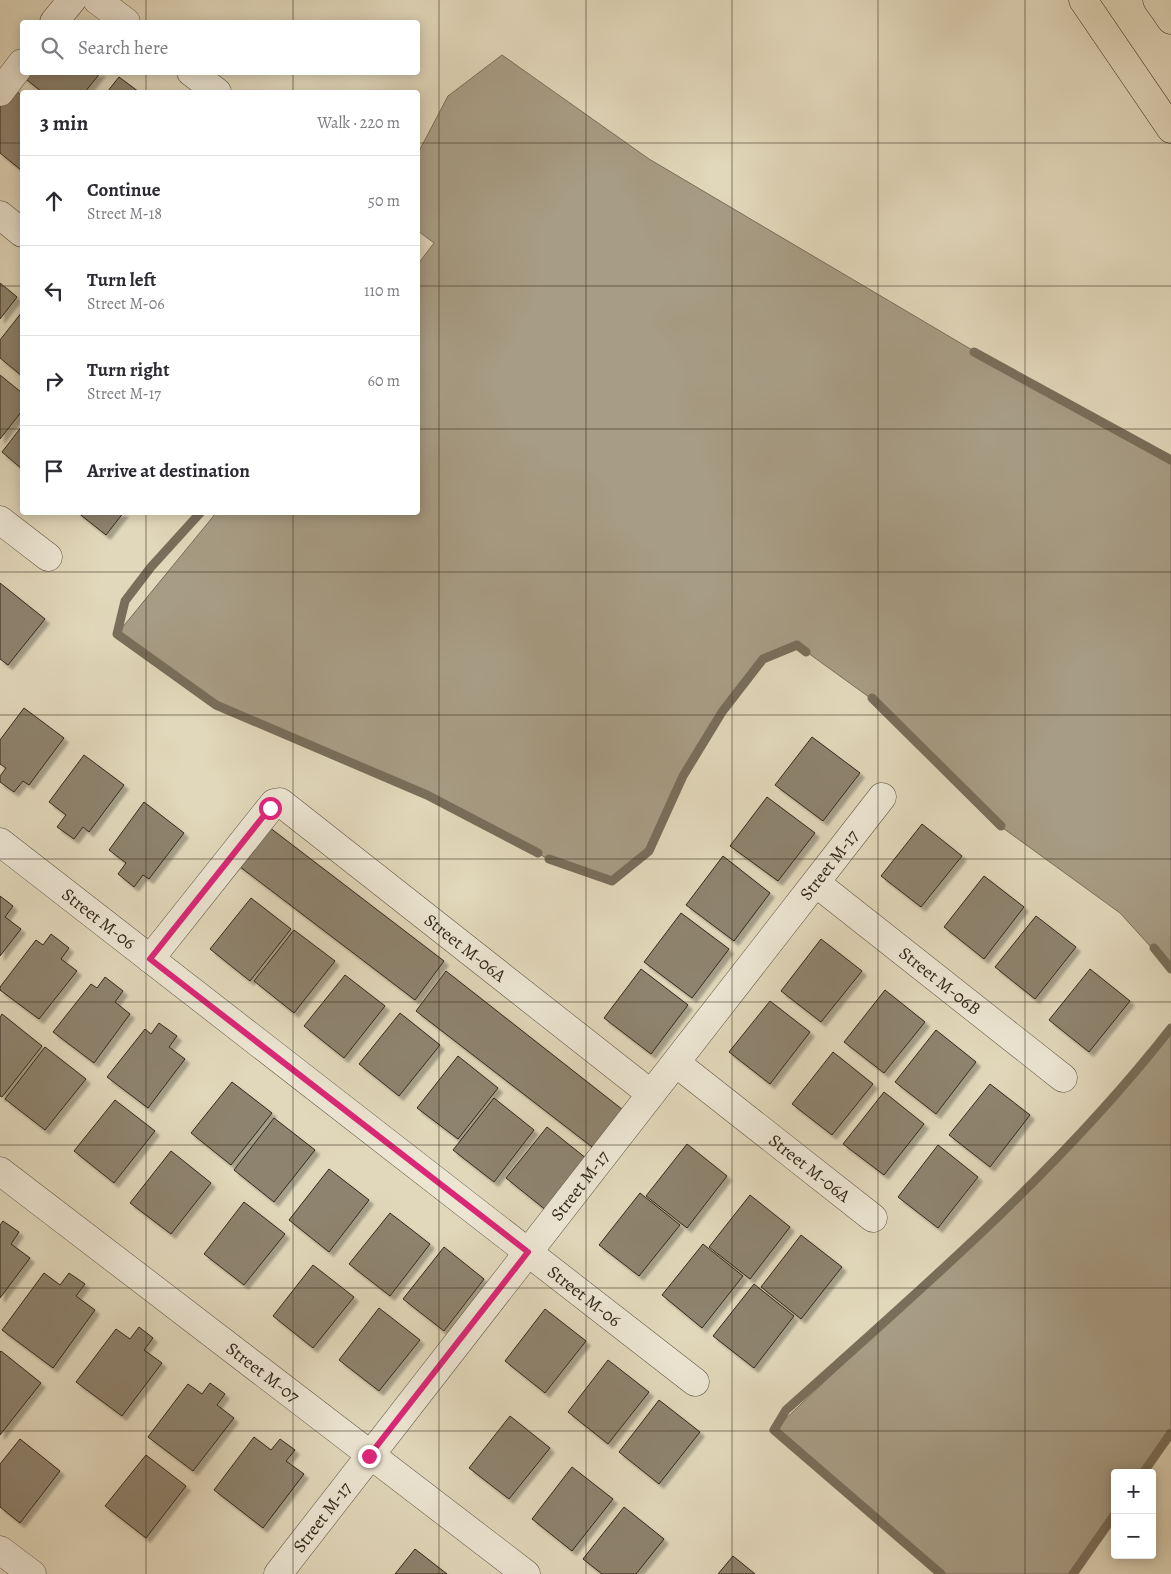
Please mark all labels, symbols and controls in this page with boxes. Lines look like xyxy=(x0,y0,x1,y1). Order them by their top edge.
search box xyxy=(20,20,420,75)
icon: search xyxy=(38,34,66,62)
text: Search here xyxy=(78,35,168,61)
text: 3 min xyxy=(40,109,88,137)
text: Walk · 220 m xyxy=(317,112,400,134)
text: Continue xyxy=(87,177,161,203)
icon: ahead xyxy=(40,187,68,215)
text: 50 m xyxy=(368,190,400,212)
text: Street M-18 xyxy=(87,203,162,225)
text: Turn left xyxy=(87,267,156,293)
icon: left xyxy=(40,277,68,305)
text: 110 m xyxy=(364,280,400,302)
text: Street M-06 xyxy=(87,293,165,315)
text: Turn right xyxy=(87,357,169,383)
icon: right xyxy=(40,367,68,395)
text: 60 m xyxy=(368,370,400,392)
text: Street M-17 xyxy=(87,383,161,405)
icon: arrive xyxy=(40,457,68,485)
text: Arrive at destination xyxy=(87,458,250,484)
route start xyxy=(259,797,282,820)
street label: Street M-17 xyxy=(794,824,864,905)
street label: Street M-06 xyxy=(57,882,141,955)
street label: Street M-06A xyxy=(419,908,511,988)
street label: Street M-06B xyxy=(894,941,986,1021)
street label: Street M-06A xyxy=(764,1128,856,1208)
street label: Street M-17 xyxy=(545,1145,615,1226)
street label: Street M-06 xyxy=(542,1260,626,1332)
street label: Street M-07 xyxy=(221,1336,305,1408)
route end xyxy=(358,1445,381,1468)
map controls xyxy=(1111,1469,1156,1559)
button: + xyxy=(1111,1469,1156,1514)
street label: Street M-17 xyxy=(287,1477,357,1557)
button: − xyxy=(1111,1514,1156,1559)

